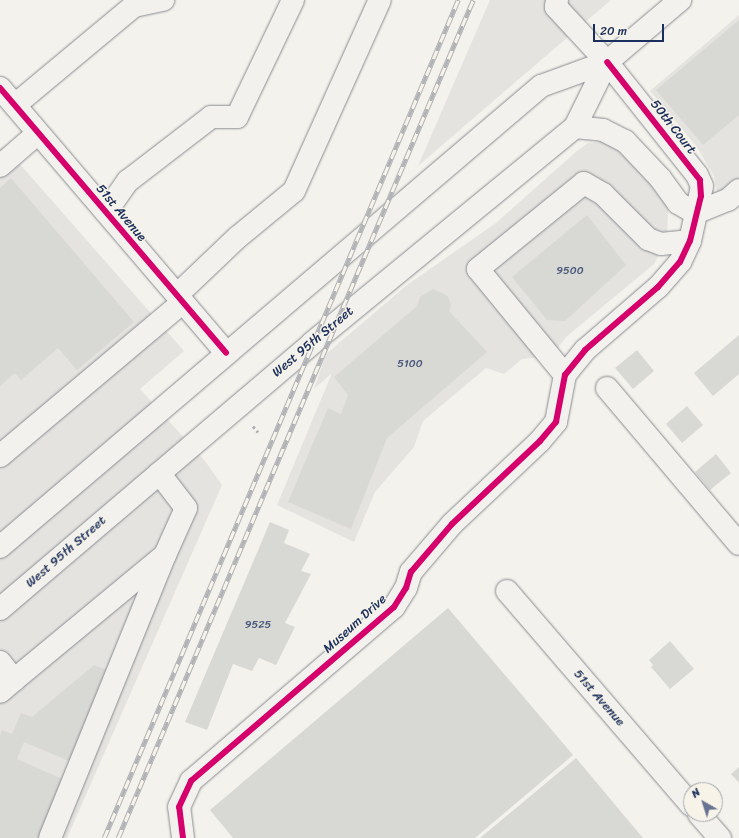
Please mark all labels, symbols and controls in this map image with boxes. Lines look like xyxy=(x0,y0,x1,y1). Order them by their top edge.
scale bar xyxy=(595,16,666,42)
text: 20 m xyxy=(600,20,627,42)
street label: 50th Court xyxy=(647,97,699,157)
street label: 51st Avenue xyxy=(93,181,149,245)
house number: 9500 xyxy=(556,264,584,278)
street label: West 95th Street xyxy=(269,303,357,381)
house number: 5100 xyxy=(397,357,423,371)
street label: West 95th Street xyxy=(23,513,109,591)
street label: Museum Drive xyxy=(320,591,390,657)
house number: 9525 xyxy=(245,618,271,632)
street label: 51st Avenue xyxy=(570,666,628,730)
north arrow xyxy=(683,782,723,822)
text: N xyxy=(687,783,705,803)

